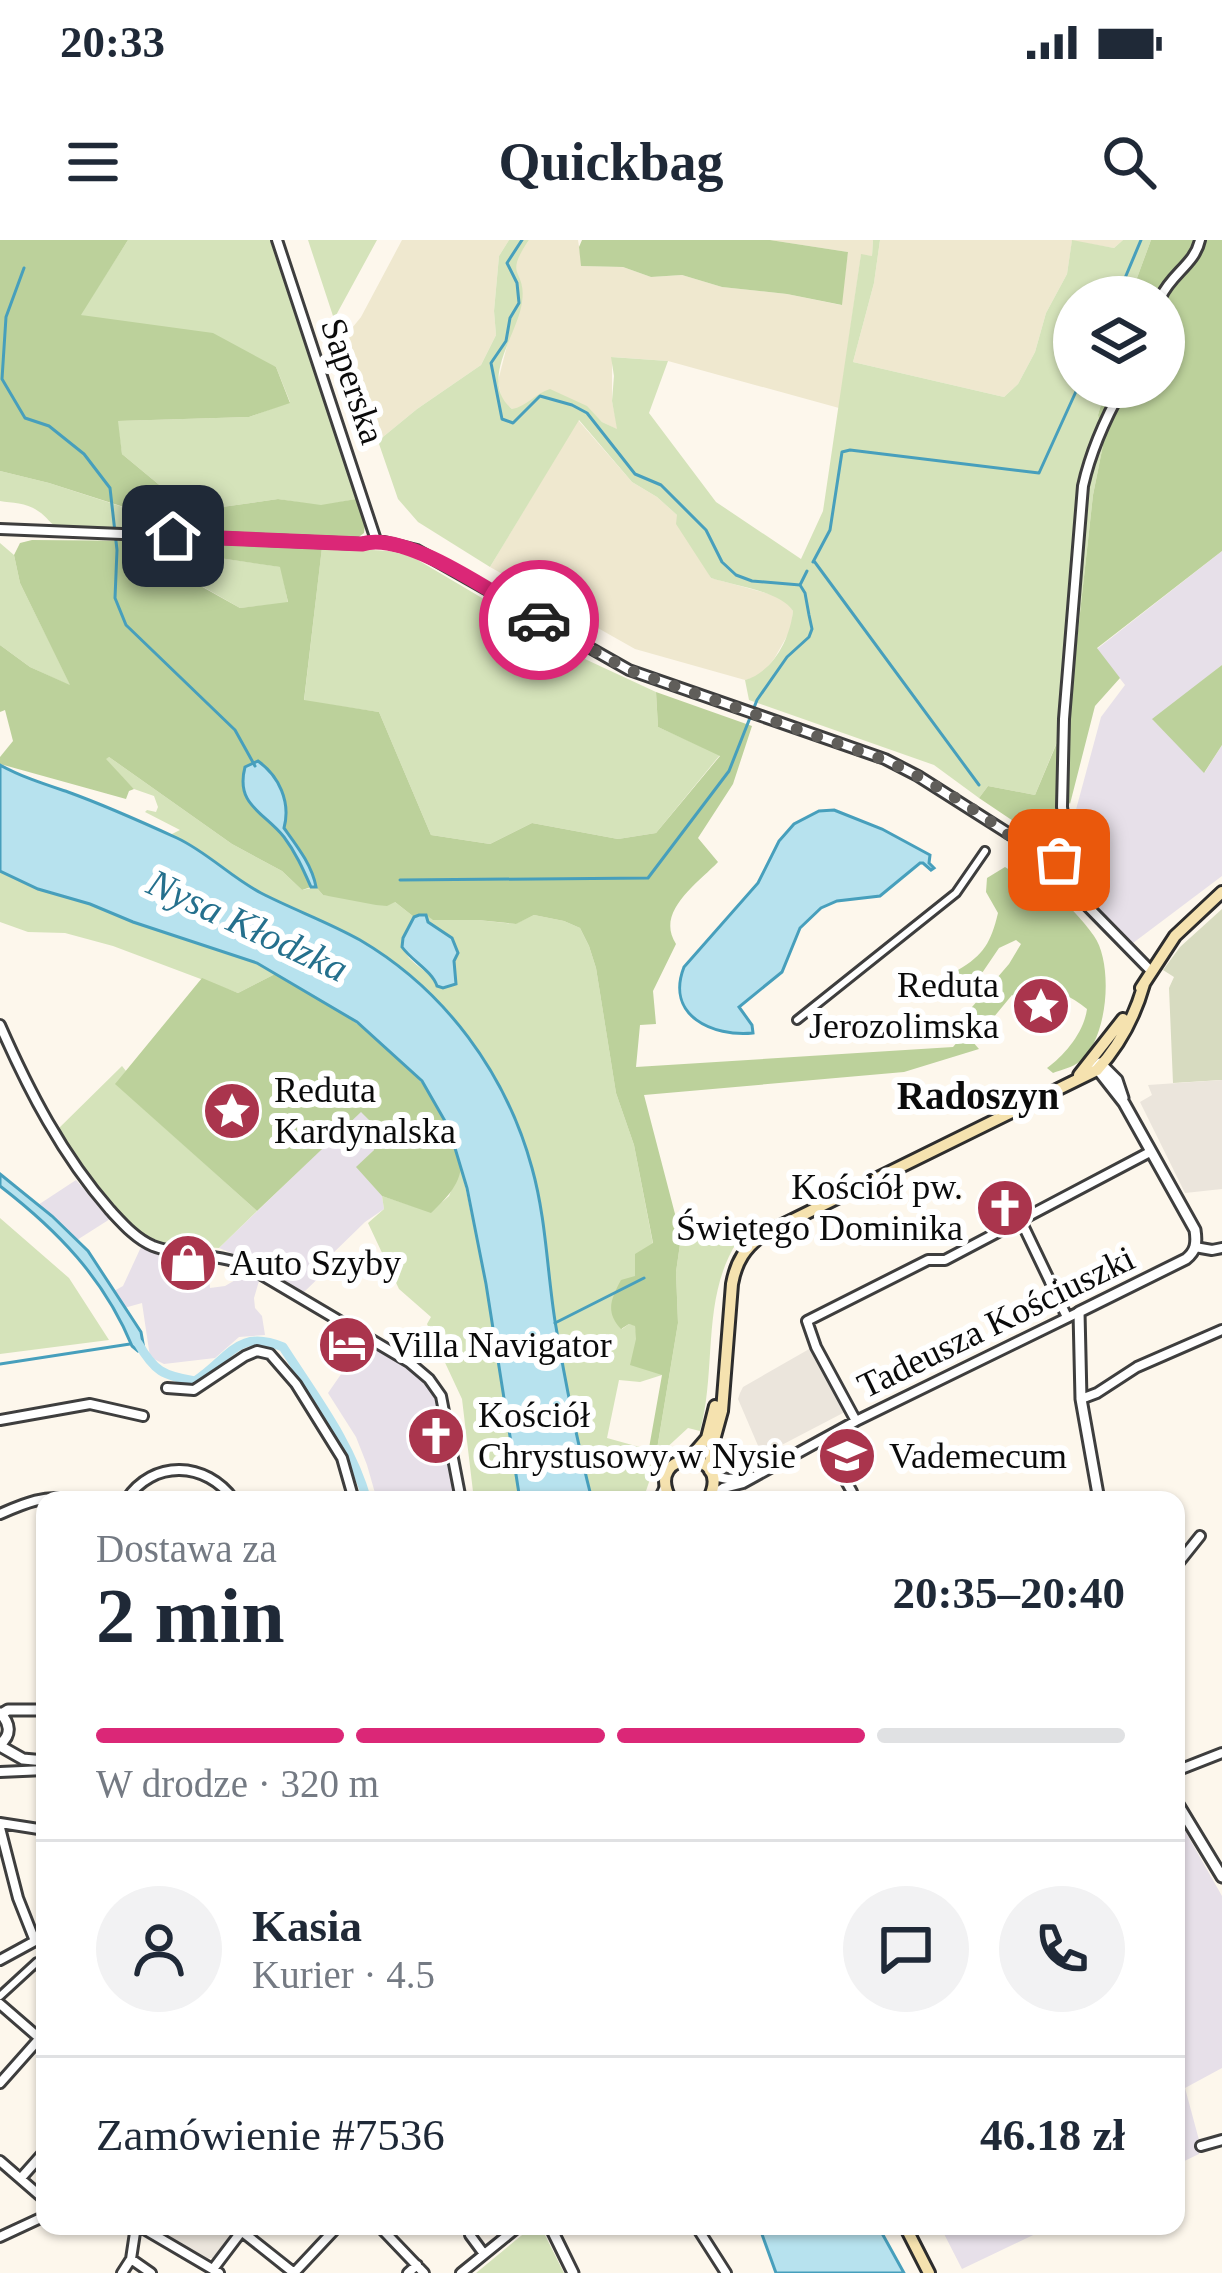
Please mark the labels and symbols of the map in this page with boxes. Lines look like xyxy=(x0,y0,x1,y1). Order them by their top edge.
street label: Saperska xyxy=(313,313,393,449)
pin xyxy=(122,485,224,587)
courier xyxy=(479,560,599,680)
pin xyxy=(1008,809,1110,911)
water label: Nysa Kłodzka xyxy=(140,860,355,991)
place label: Reduta Jerozolimska xyxy=(809,965,999,1046)
place icon: Reduta Jerozolimska xyxy=(1010,975,1072,1037)
place label: Reduta Kardynalska xyxy=(274,1070,456,1151)
district label: Radoszyn xyxy=(897,1074,1060,1118)
place icon: Reduta Kardynalska xyxy=(201,1080,263,1142)
place label: Kościół pw. Świętego Dominika xyxy=(676,1167,963,1248)
church icon: Kościół pw. Świętego Dominika xyxy=(974,1177,1036,1239)
shop icon: Auto Szyby xyxy=(157,1232,219,1294)
street label: Tadeusza Kościuszki xyxy=(851,1238,1141,1406)
place label: Auto Szyby xyxy=(230,1243,401,1283)
hotel icon: Villa Navigator xyxy=(316,1314,378,1376)
place label: Villa Navigator xyxy=(389,1325,612,1365)
place label: Kościół Chrystusowy w Nysie xyxy=(478,1395,796,1476)
church icon: Kościół Chrystusowy w Nysie xyxy=(405,1405,467,1467)
school or university icon: Vademecum xyxy=(816,1425,878,1487)
place label: Vademecum xyxy=(889,1436,1067,1476)

